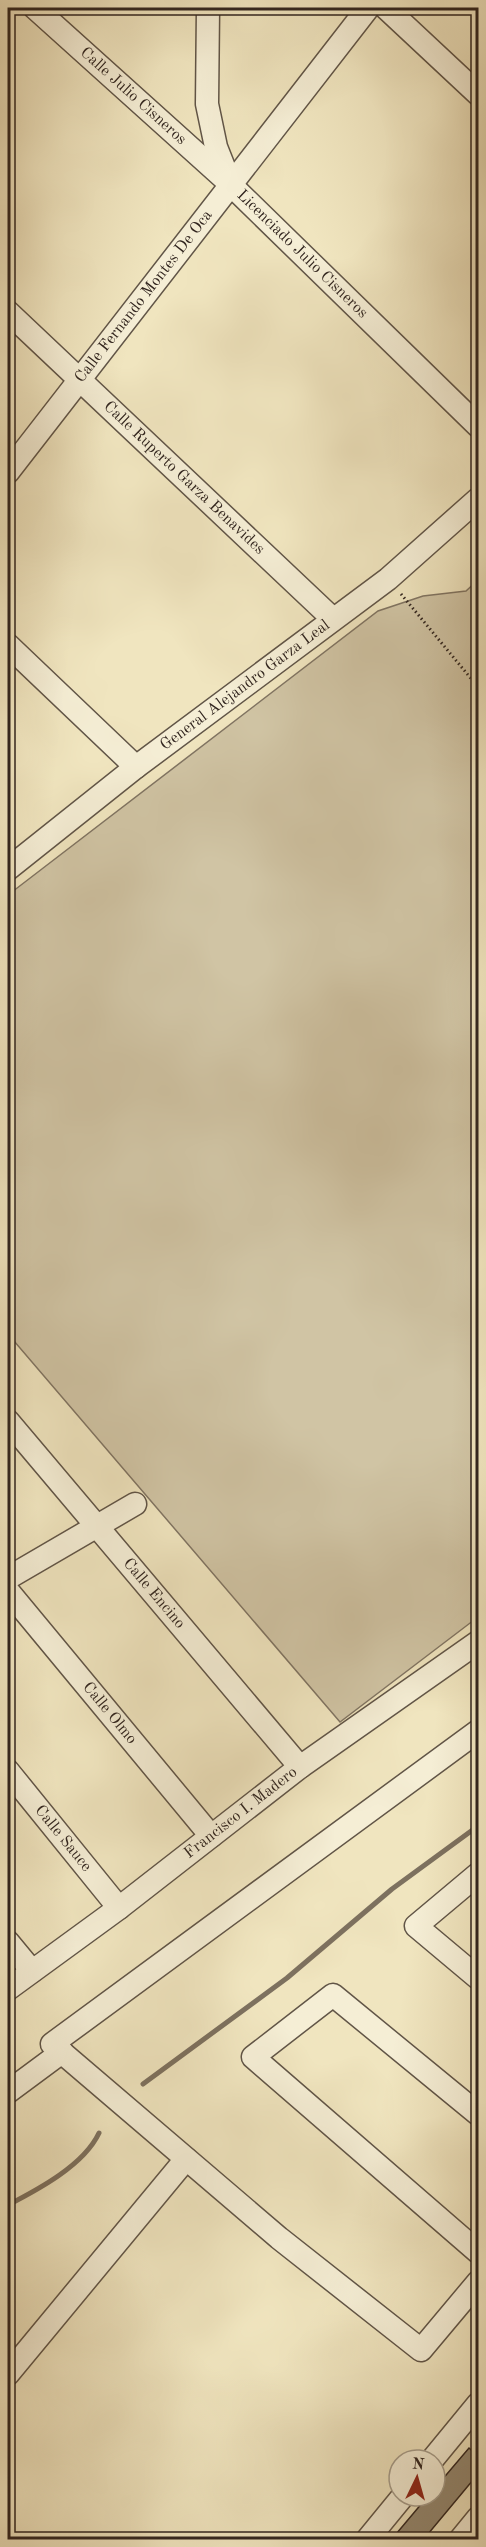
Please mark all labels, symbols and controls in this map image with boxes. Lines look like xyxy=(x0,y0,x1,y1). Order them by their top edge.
street label: Calle Julio Cisneros xyxy=(77,45,189,148)
street label: Licenciado Julio Cisneros xyxy=(234,187,371,321)
street label: Calle Fernando Montes De Oca xyxy=(72,207,216,386)
street label: Calle Ruperto Garza Benavides xyxy=(100,399,268,558)
street label: General Alejandro Garza Leal xyxy=(158,617,333,754)
street label: Calle Encino xyxy=(120,1555,188,1632)
street label: Calle Olmo xyxy=(79,1679,140,1748)
street label: Francisco I. Madero xyxy=(181,1764,301,1862)
street label: Calle Sauce xyxy=(31,1803,94,1875)
north arrow xyxy=(387,2448,447,2508)
text: N xyxy=(411,2457,426,2474)

